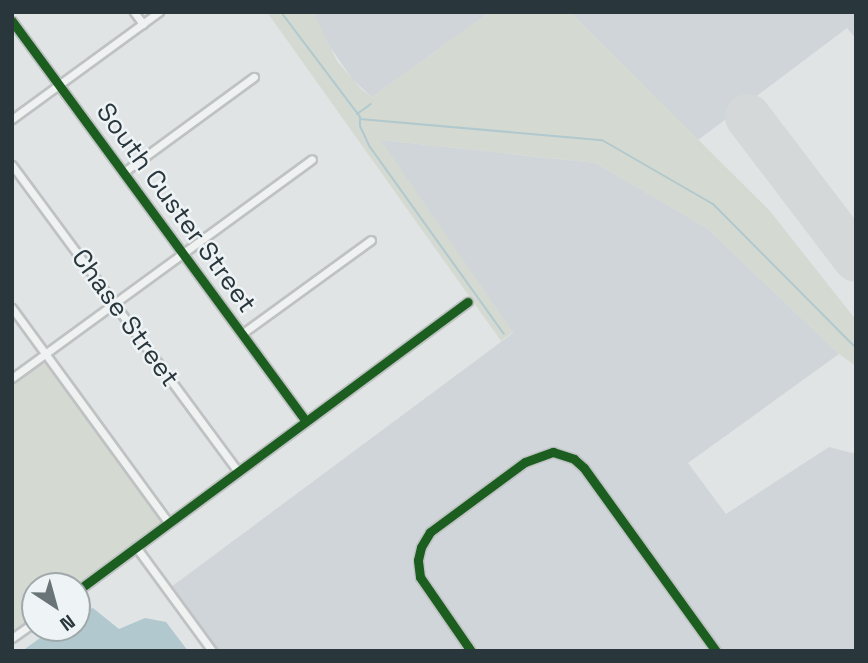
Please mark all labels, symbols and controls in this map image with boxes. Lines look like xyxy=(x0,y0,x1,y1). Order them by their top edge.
street label: South Custer Street xyxy=(90,97,262,319)
street label: Chase Street xyxy=(65,243,185,393)
north arrow xyxy=(21,572,91,642)
text: N xyxy=(55,609,80,637)

